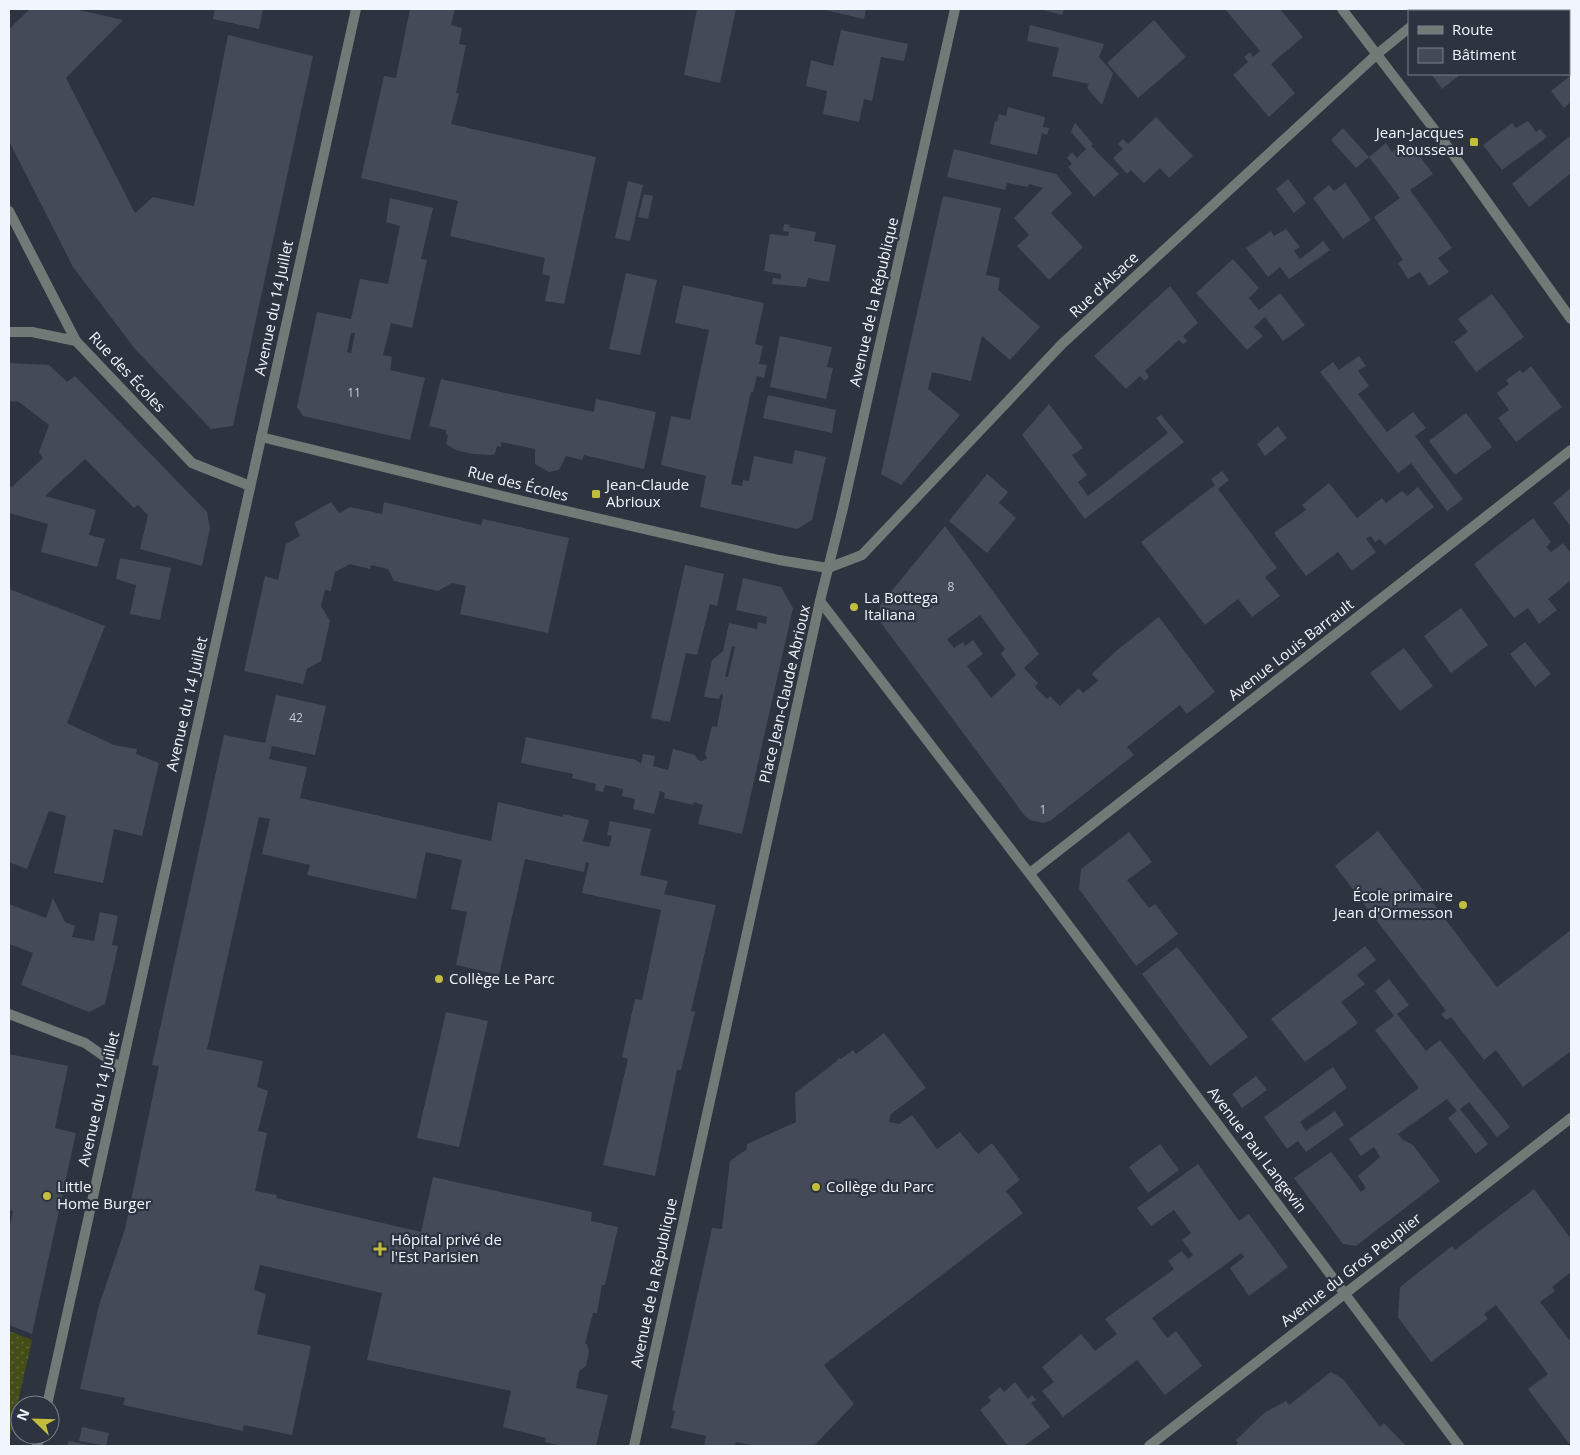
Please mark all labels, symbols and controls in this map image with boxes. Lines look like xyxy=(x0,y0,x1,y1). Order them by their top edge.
legend xyxy=(1408,10,1570,75)
text: Route xyxy=(1452,19,1493,39)
text: Bâtiment xyxy=(1452,44,1516,64)
place label: Jean-Jacques Rousseau xyxy=(1374,122,1464,159)
marker: Jean-Jacques Rousseau xyxy=(1468,136,1480,148)
street label: Avenue de la République xyxy=(844,215,902,388)
street label: Avenue du 14 Juillet xyxy=(249,238,297,377)
street label: Rue d'Alsace xyxy=(1064,247,1142,321)
street label: Rue des Écoles xyxy=(85,327,170,416)
house number: 11 xyxy=(347,384,361,401)
street label: Rue des Écoles xyxy=(466,461,571,505)
place label: Jean-Claude Abrioux xyxy=(604,474,689,511)
marker: Jean-Claude Abrioux xyxy=(590,488,602,500)
house number: 8 xyxy=(948,578,955,595)
place label: La Bottega Italiana xyxy=(864,587,938,624)
street label: Avenue Louis Barrault xyxy=(1224,594,1357,704)
marker: La Bottega Italiana xyxy=(848,601,860,613)
street label: Place Jean-Claude Abrioux xyxy=(754,603,814,785)
street label: Avenue du 14 Juillet xyxy=(161,634,211,773)
house number: 42 xyxy=(289,709,303,726)
house number: 1 xyxy=(1040,801,1046,818)
place label: École primaire Jean d'Ormesson xyxy=(1332,885,1453,922)
marker: École primaire Jean d'Ormesson xyxy=(1457,899,1469,911)
place label: Collège Le Parc xyxy=(449,968,555,988)
marker: Collège Le Parc xyxy=(433,973,445,985)
street label: Avenue du 14 Juillet xyxy=(73,1029,123,1168)
street label: Avenue Paul Langevin xyxy=(1204,1082,1312,1216)
place label: Little Home Burger xyxy=(57,1176,151,1213)
place label: Collège du Parc xyxy=(826,1176,934,1196)
marker: Collège du Parc xyxy=(810,1181,822,1193)
marker: Little Home Burger xyxy=(41,1190,53,1202)
street label: Avenue de la République xyxy=(625,1196,681,1370)
street label: Avenue du Gros Peuplier xyxy=(1276,1208,1425,1330)
place label: Hôpital privé de l'Est Parisien xyxy=(391,1229,502,1266)
marker: Hôpital privé de l'Est Parisien xyxy=(373,1242,387,1256)
north arrow xyxy=(10,1395,60,1445)
text: N xyxy=(12,1406,34,1424)

